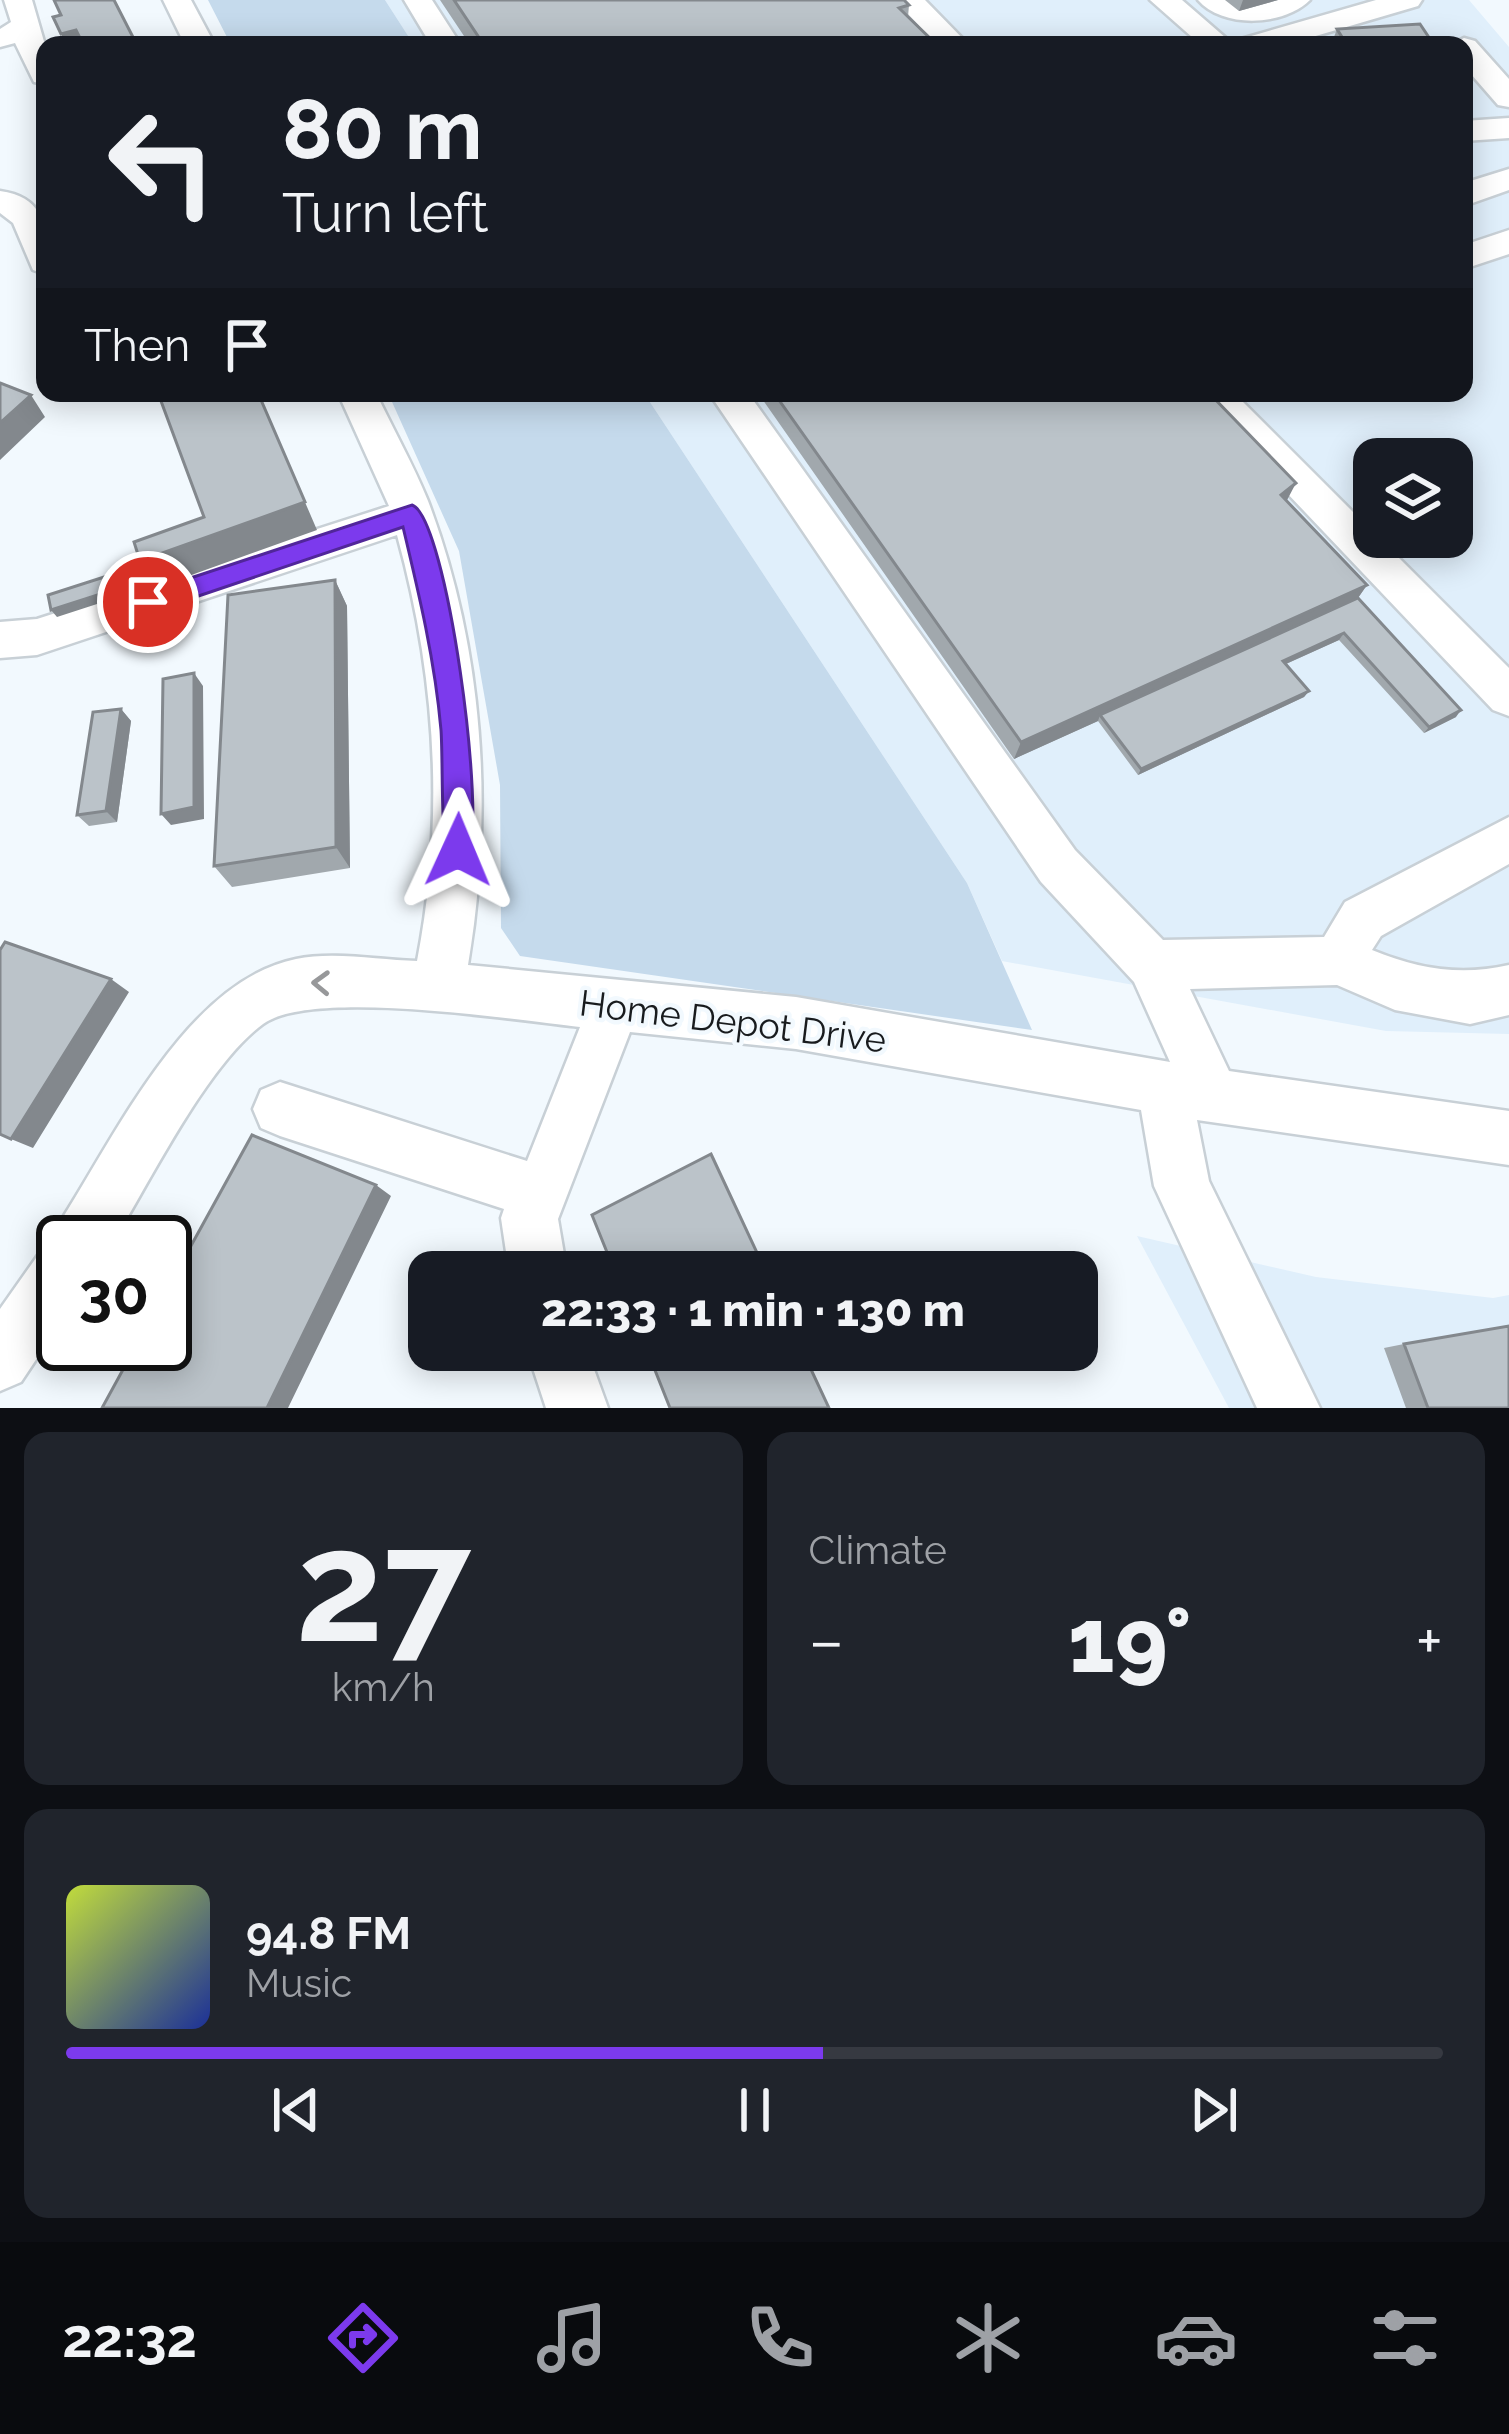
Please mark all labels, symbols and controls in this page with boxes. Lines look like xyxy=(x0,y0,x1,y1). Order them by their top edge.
text: 80 m xyxy=(282,80,483,179)
icon: left xyxy=(84,84,240,240)
text: Turn left xyxy=(282,181,489,245)
icon: arrive xyxy=(214,312,280,378)
text: Then xyxy=(84,319,190,372)
map controls xyxy=(1353,438,1473,558)
button: layers xyxy=(1353,438,1473,558)
pin xyxy=(97,551,199,653)
icon: arrive xyxy=(115,569,181,635)
position arrow xyxy=(395,787,521,913)
one-way arrow xyxy=(311,971,330,997)
street label: Home Depot Drive xyxy=(577,981,889,1061)
speed limit sign: 30 xyxy=(36,1215,192,1371)
text: 22:33 · 1 min · 130 m xyxy=(541,1284,965,1337)
text: 27 xyxy=(296,1494,471,1678)
text: Climate xyxy=(809,1527,947,1573)
text: 19° xyxy=(1068,1587,1192,1693)
text: − xyxy=(809,1602,844,1679)
text: + xyxy=(1416,1602,1443,1679)
text: km/h xyxy=(332,1664,435,1710)
text: 94.8 FM xyxy=(246,1907,411,1960)
text: Music xyxy=(246,1960,352,2006)
icon: previous xyxy=(263,2077,329,2143)
icon: pause xyxy=(722,2077,788,2143)
icon: next xyxy=(1181,2077,1247,2143)
icon: directions xyxy=(321,2296,405,2380)
icon: music xyxy=(530,2296,614,2380)
icon: phone xyxy=(738,2296,822,2380)
icon: climate xyxy=(946,2296,1030,2380)
icon: car xyxy=(1154,2296,1238,2380)
icon: filters xyxy=(1363,2296,1447,2380)
text: 22:32 xyxy=(62,2306,197,2370)

